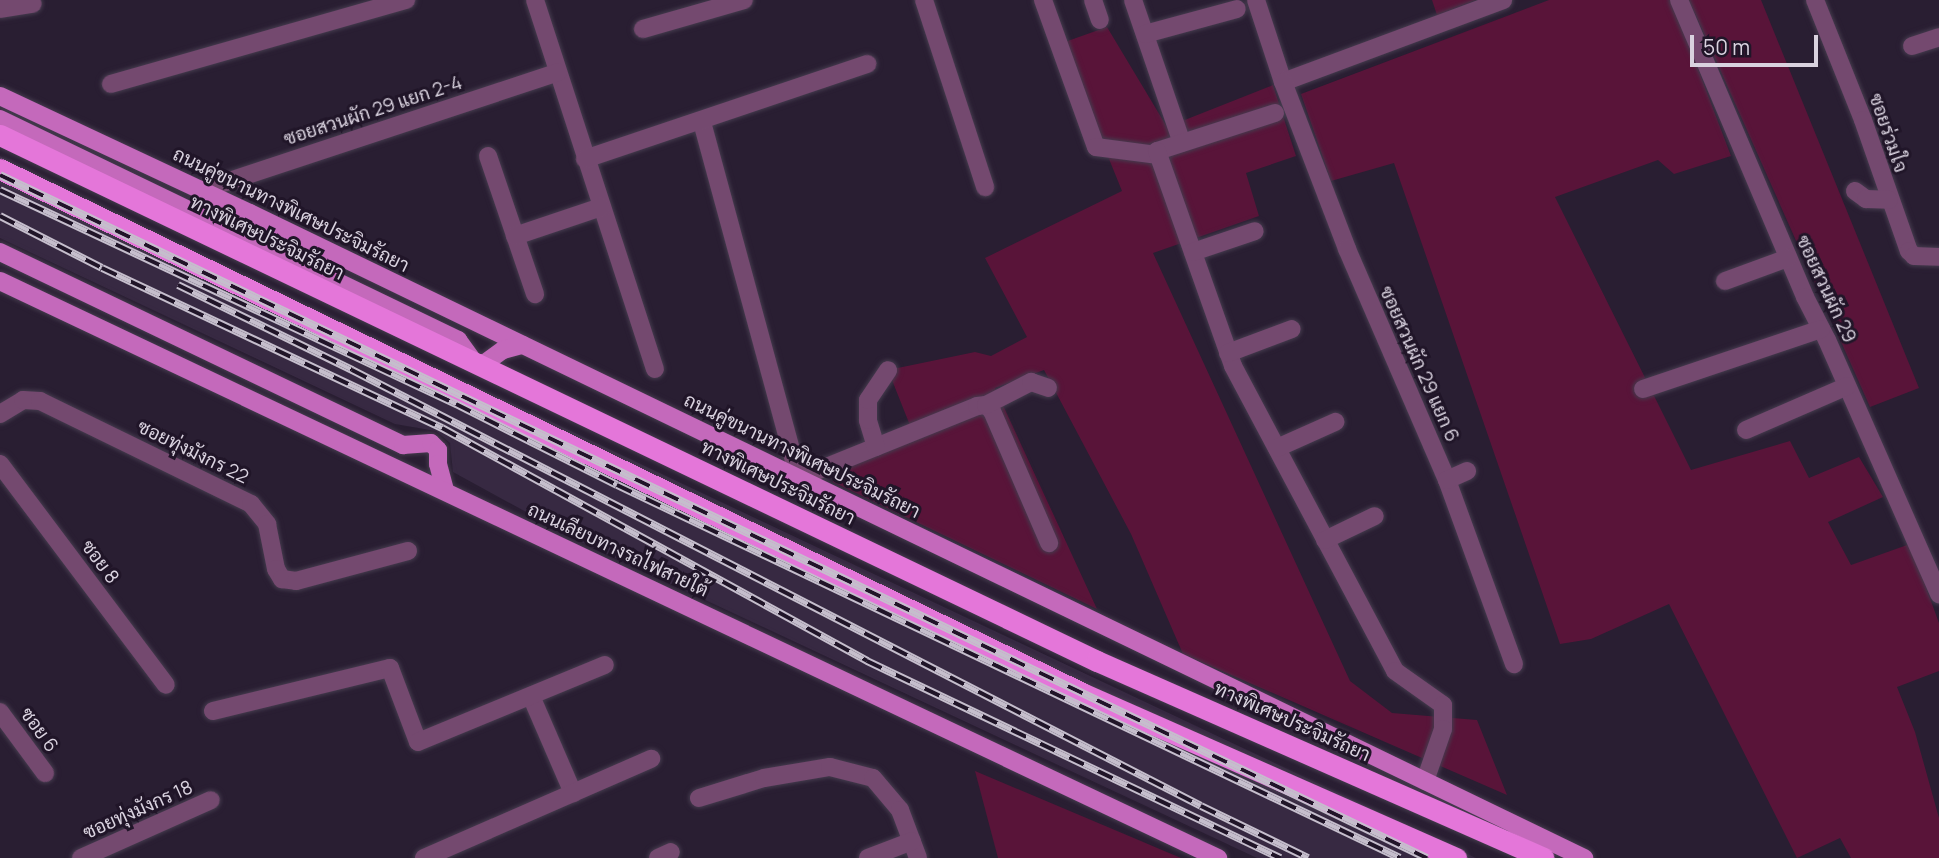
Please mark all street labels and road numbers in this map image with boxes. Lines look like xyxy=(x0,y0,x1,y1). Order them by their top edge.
street label: ซอยสวนผัก 29 แยก 2-4 xyxy=(281,71,465,151)
street label: ซอยร่วมใจ xyxy=(1864,90,1912,176)
street label: ถนนคู่ขนานทางพิเศษประจิมรัถยา xyxy=(169,143,413,277)
street label: ทางพิเศษประจิมรัถยา xyxy=(186,191,348,285)
street label: ซอยสวนผัก 29 xyxy=(1791,232,1861,346)
street label: ซอยสวนผัก 29 แยก 6 xyxy=(1374,283,1464,445)
street label: ถนนคู่ขนานทางพิเศษประจิมรัถยา xyxy=(680,389,924,523)
street label: ซอยทุ่งมังกร 22 xyxy=(134,415,252,489)
street label: ทางพิเศษประจิมรัถยา xyxy=(697,436,859,530)
street label: ถนนเลียบทางรถไฟสายใต้ xyxy=(524,498,712,602)
street label: ซอย 8 xyxy=(76,536,124,588)
street label: ทางพิเศษประจิมรัถยา xyxy=(1210,677,1374,767)
street label: ซอย 6 xyxy=(15,703,63,757)
street label: ซอยทุ่งมังกร 18 xyxy=(80,776,196,844)

